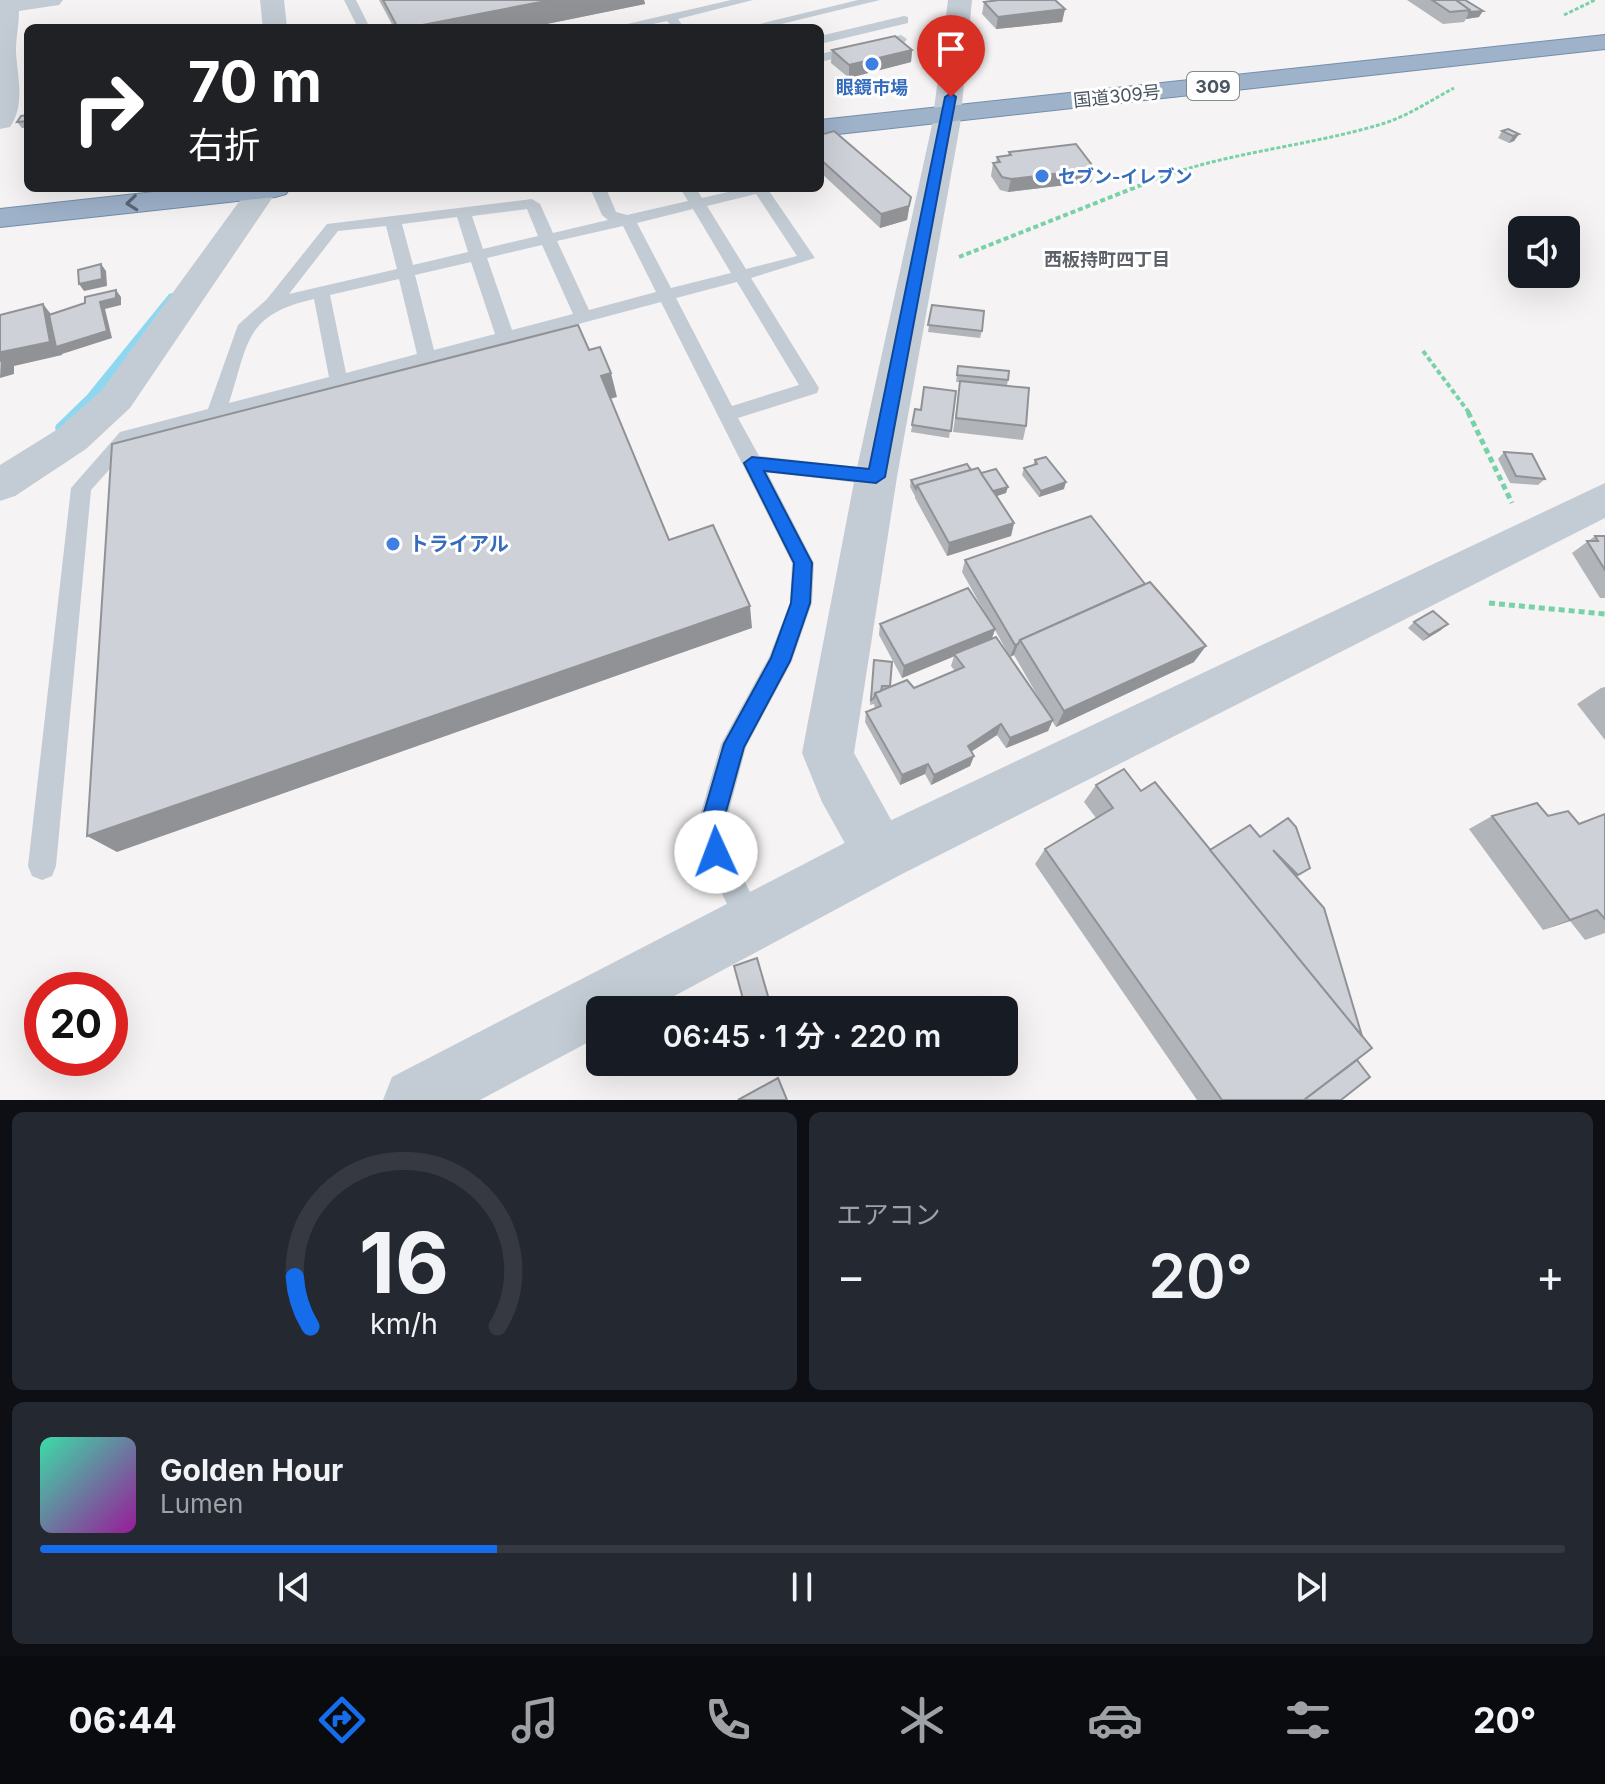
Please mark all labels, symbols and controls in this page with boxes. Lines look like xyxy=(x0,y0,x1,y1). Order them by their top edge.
pin xyxy=(917,15,985,97)
icon: arrive xyxy=(929,27,973,71)
text: 70 m xyxy=(188,48,322,116)
marker: 眼鏡市場 xyxy=(863,55,881,73)
icon: right xyxy=(56,56,160,160)
road number: 309 xyxy=(1187,72,1239,100)
place label: 眼鏡市場 xyxy=(836,77,908,98)
street label: 国道309号 xyxy=(1072,81,1162,111)
text: 右折 xyxy=(188,123,260,167)
place label: セブン-イレブン xyxy=(1058,166,1192,187)
marker: セブン-イレブン xyxy=(1033,167,1051,185)
one-way arrow xyxy=(125,195,138,212)
map controls xyxy=(1508,216,1580,288)
button: sound xyxy=(1508,216,1580,288)
district label: 西板持町四丁目 xyxy=(1044,249,1170,270)
place label: トライアル xyxy=(409,532,509,556)
marker: トライアル xyxy=(384,535,402,553)
position arrow xyxy=(674,810,758,894)
speed limit sign: 20 xyxy=(24,972,128,1076)
text: 06:45 · 1 分 · 220 m xyxy=(663,1018,941,1054)
text: エアコン xyxy=(837,1199,941,1230)
text: 16 xyxy=(359,1212,449,1313)
text: 20° xyxy=(1149,1240,1253,1312)
text: − xyxy=(837,1249,866,1303)
text: + xyxy=(1536,1249,1565,1303)
text: km/h xyxy=(370,1306,438,1341)
text: Golden Hour xyxy=(160,1452,343,1488)
text: Lumen xyxy=(160,1488,243,1519)
icon: previous xyxy=(272,1565,316,1609)
icon: pause xyxy=(780,1565,824,1609)
icon: next xyxy=(1289,1565,1333,1609)
icon: directions xyxy=(314,1692,370,1748)
icon: music xyxy=(507,1692,563,1748)
icon: phone xyxy=(700,1692,756,1748)
icon: climate xyxy=(894,1692,950,1748)
icon: car xyxy=(1087,1692,1143,1748)
icon: filters xyxy=(1280,1692,1336,1748)
text: 06:44 xyxy=(69,1698,177,1742)
text: 20° xyxy=(1473,1698,1536,1742)

